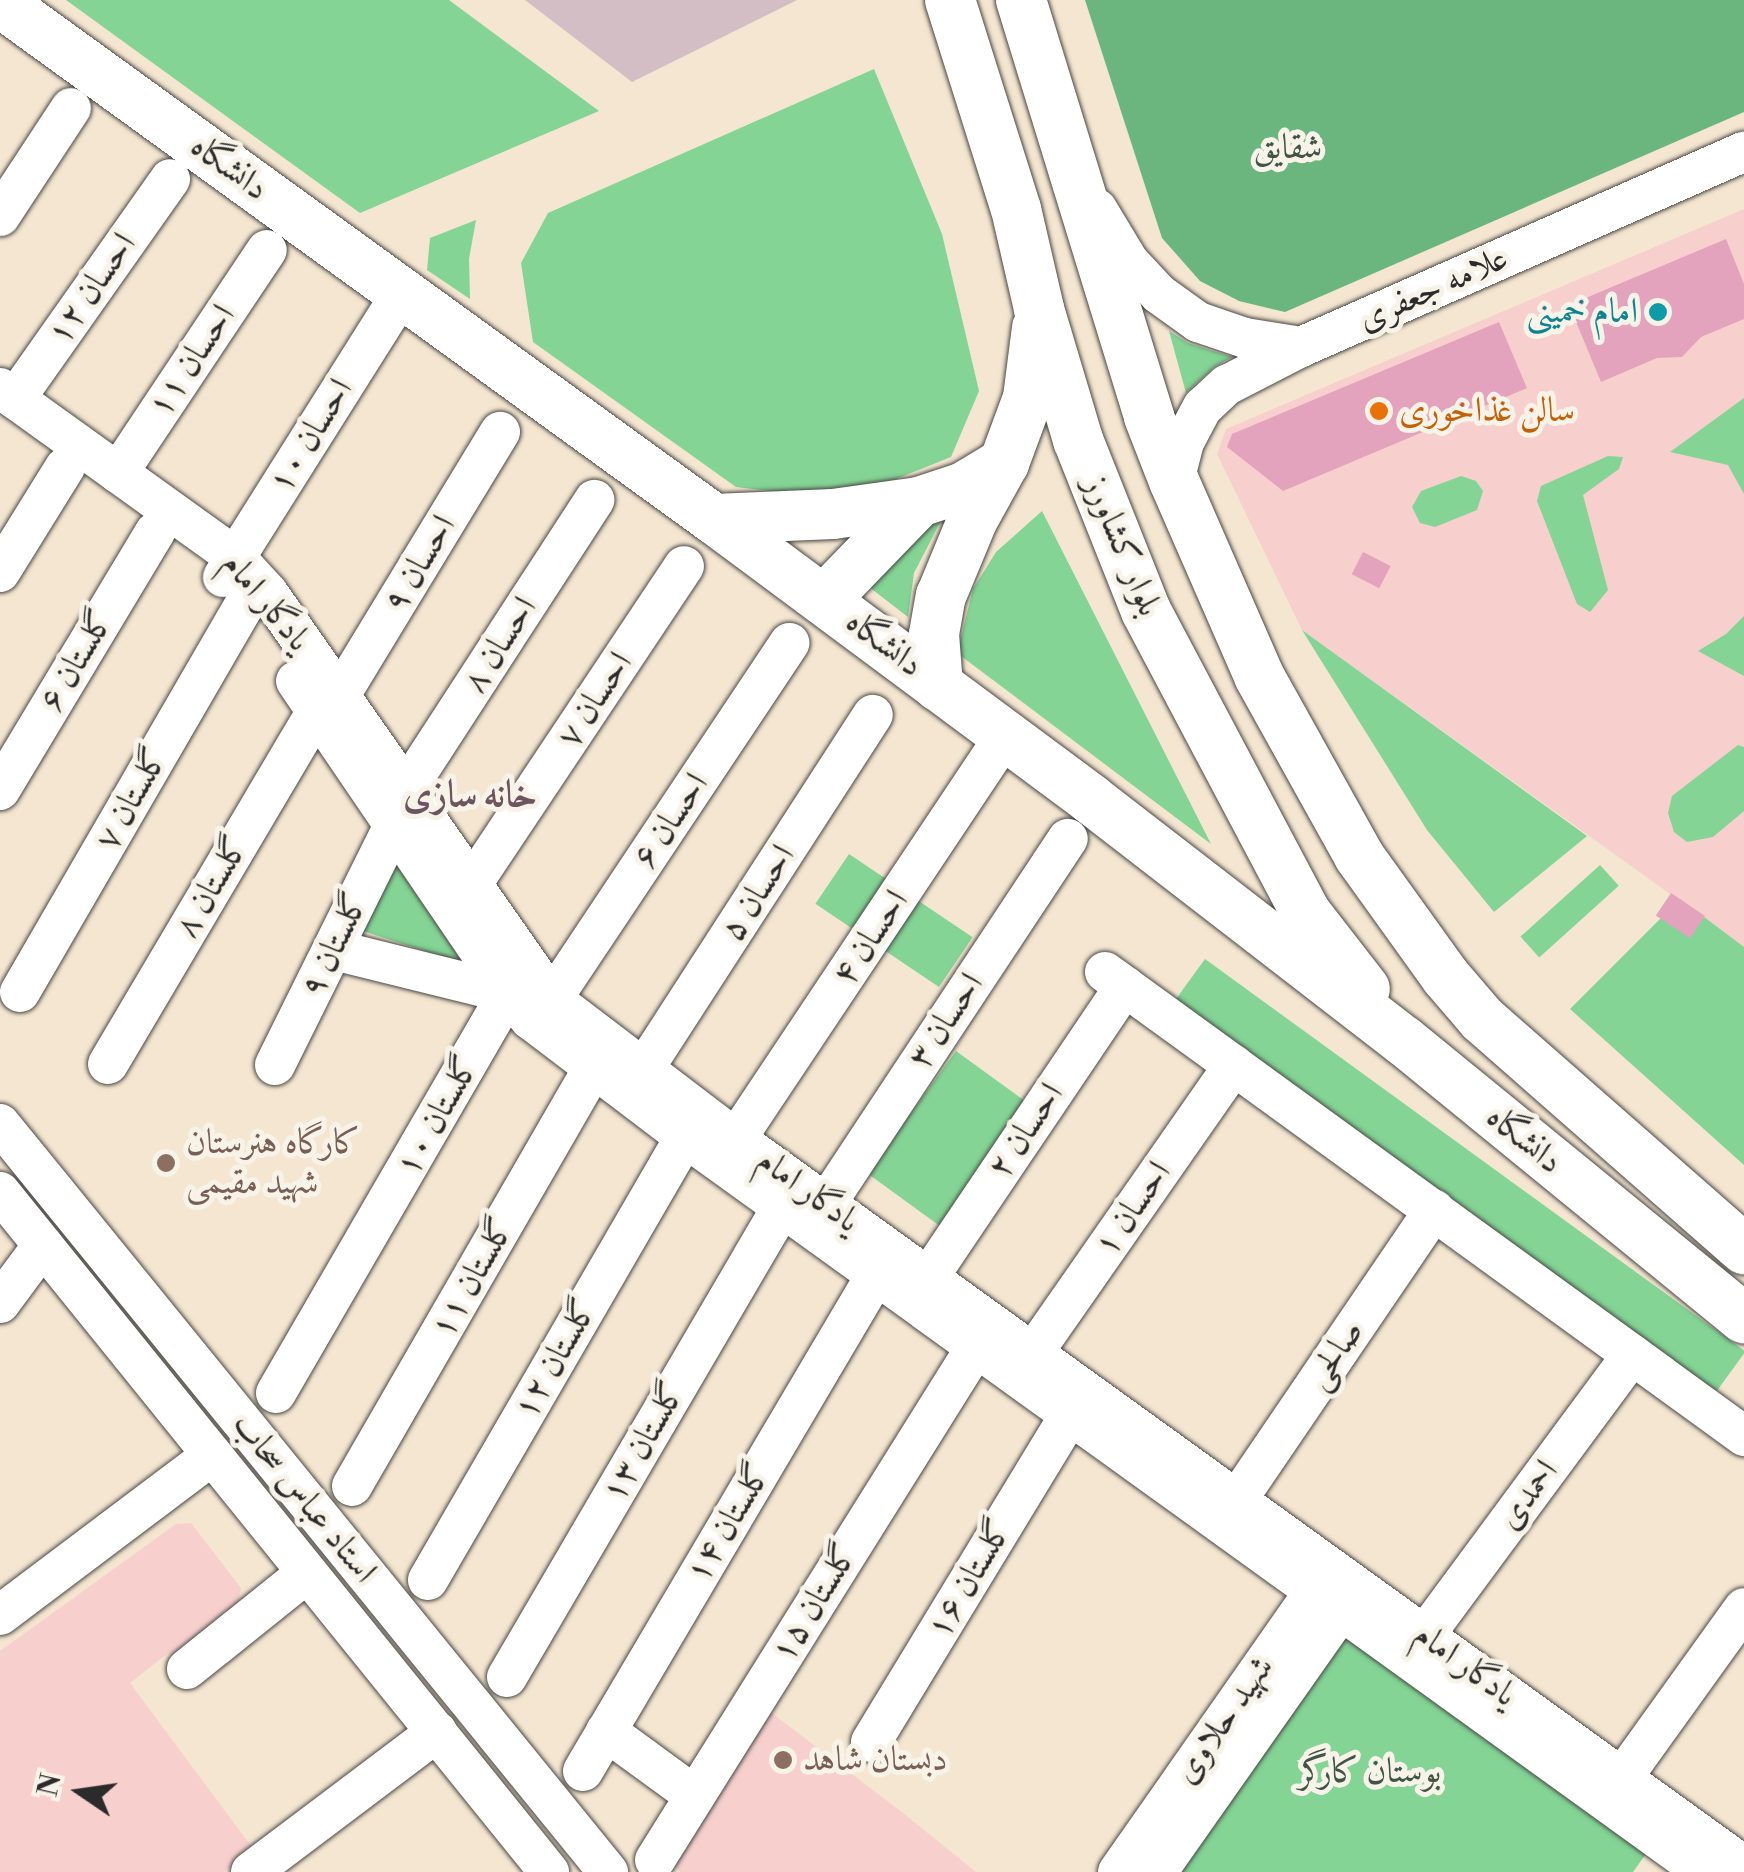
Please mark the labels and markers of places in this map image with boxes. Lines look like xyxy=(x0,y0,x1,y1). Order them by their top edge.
place label: امام خمینی xyxy=(1526,291,1638,333)
marker: امام خمینی xyxy=(1647,301,1669,323)
place label: سالن غذاخوری xyxy=(1399,390,1575,432)
marker: سالن غذاخوری xyxy=(1368,400,1390,422)
place label: کارگاه هنرستان شهید مقیمی xyxy=(186,1122,361,1204)
marker: کارگاه هنرستان شهید مقیمی xyxy=(155,1152,177,1174)
place label: دبستان شاهد xyxy=(803,1739,948,1781)
marker: دبستان شاهد xyxy=(772,1749,794,1771)

